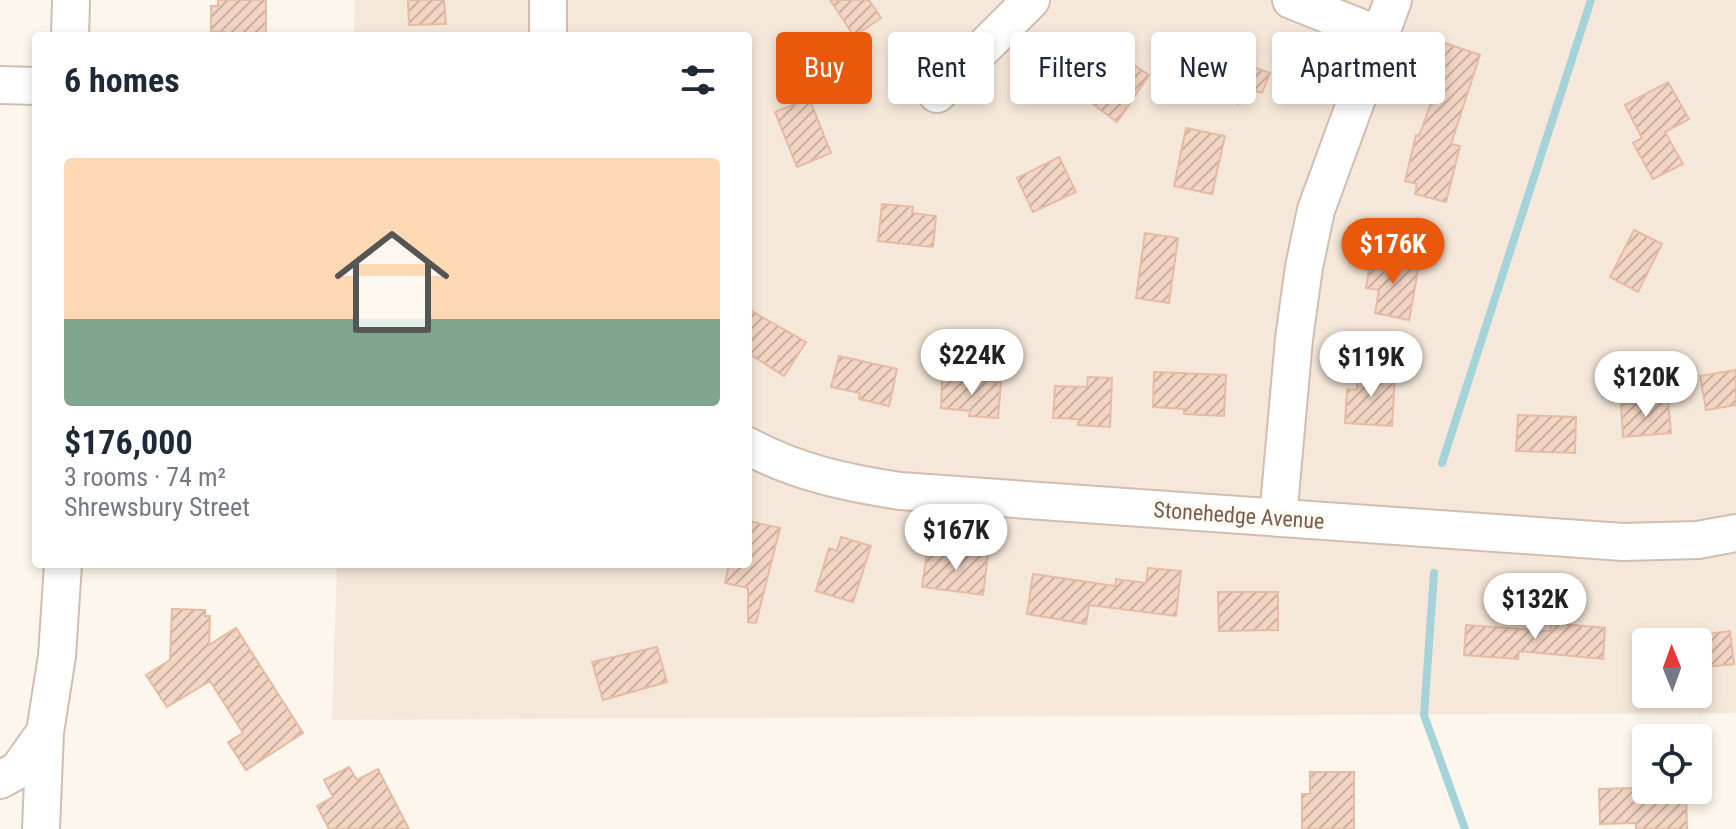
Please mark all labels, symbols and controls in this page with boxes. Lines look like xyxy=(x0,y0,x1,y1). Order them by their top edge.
chip: Buy xyxy=(776,32,872,104)
chip: Rent xyxy=(888,32,994,104)
chip: Filters xyxy=(1010,32,1135,104)
chip: New xyxy=(1151,32,1256,104)
chip: Apartment xyxy=(1272,32,1445,104)
icon: filters xyxy=(676,58,720,102)
text: 6 homes xyxy=(64,60,180,100)
icon: home xyxy=(320,210,464,354)
pin: $176K xyxy=(1337,218,1449,286)
text: $176K xyxy=(1360,229,1426,259)
pin: $224K xyxy=(916,329,1028,397)
pin: $119K xyxy=(1315,331,1427,399)
text: $224K xyxy=(939,340,1005,370)
text: $119K xyxy=(1338,342,1404,372)
pin: $120K xyxy=(1590,351,1702,419)
text: $120K xyxy=(1613,362,1679,392)
text: $176,000 xyxy=(64,422,193,462)
text: 3 rooms · 74 m² xyxy=(64,462,226,492)
text: Shrewsbury Street xyxy=(64,492,250,522)
street label: Stonehedge Avenue xyxy=(1153,497,1325,534)
pin: $167K xyxy=(900,504,1012,572)
text: $167K xyxy=(923,515,989,545)
pin: $132K xyxy=(1479,573,1591,641)
text: $132K xyxy=(1502,584,1568,614)
north arrow xyxy=(1632,628,1712,708)
map controls xyxy=(1632,628,1712,804)
button: locate xyxy=(1632,724,1712,804)

